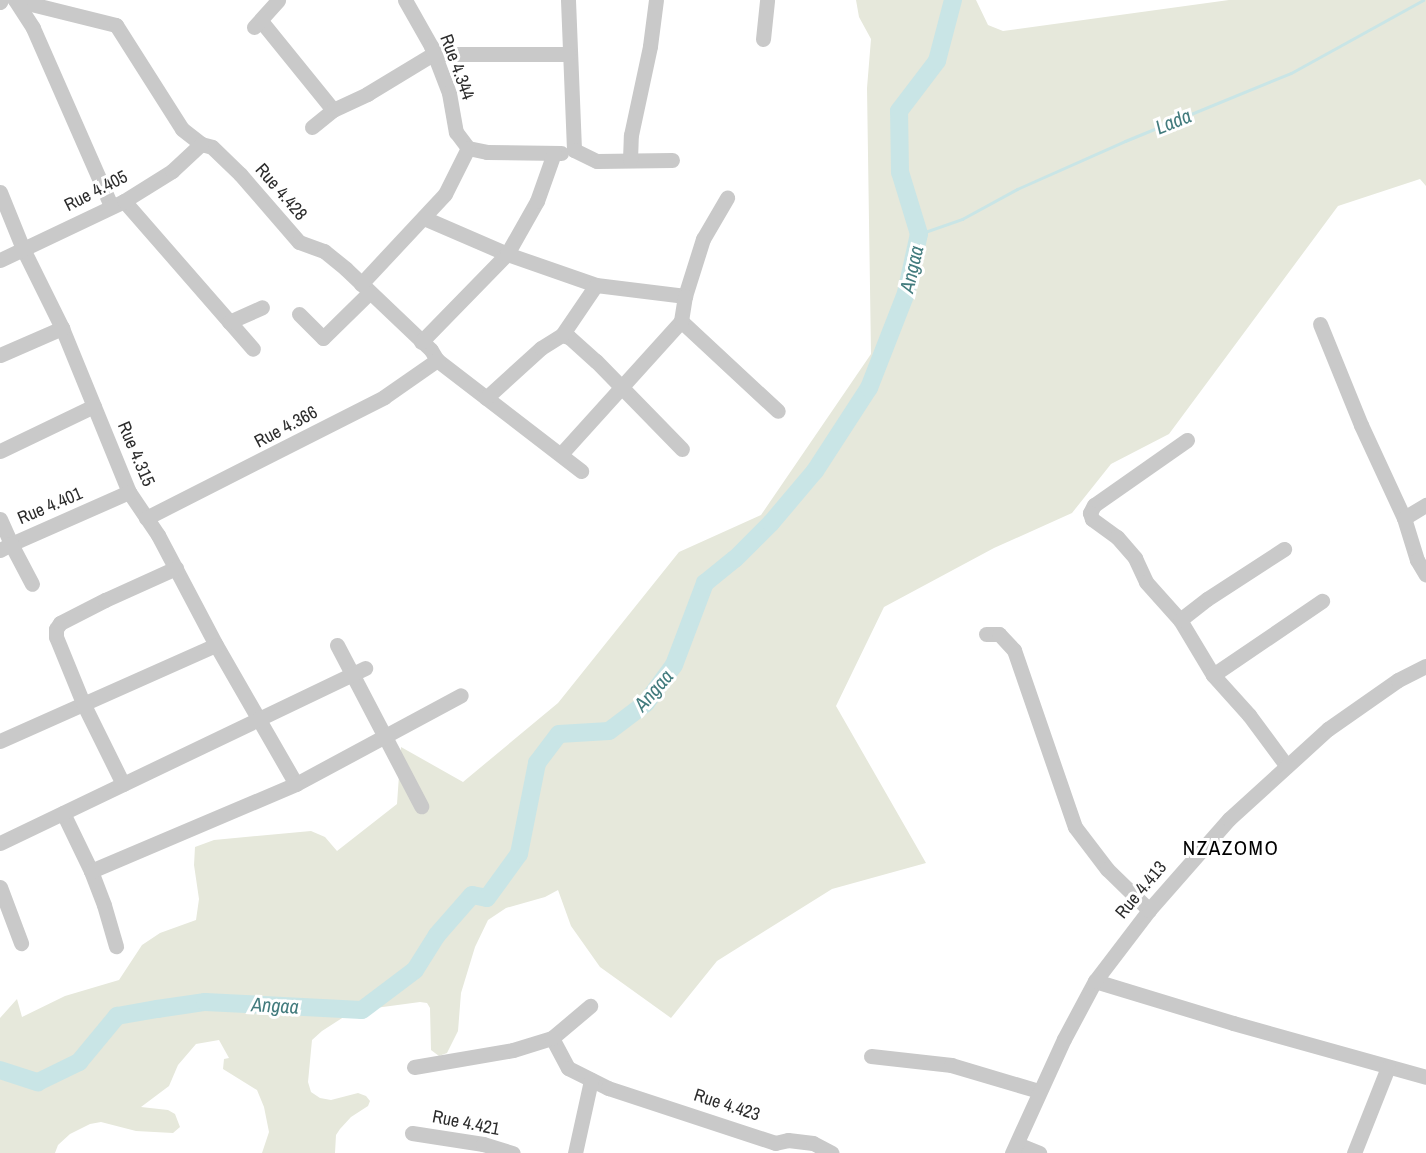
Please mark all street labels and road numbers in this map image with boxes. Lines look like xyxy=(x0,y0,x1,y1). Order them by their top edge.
street label: Rue 4.344 xyxy=(435,31,479,103)
street label: Rue 4.428 xyxy=(251,159,311,225)
street label: Rue 4.405 xyxy=(61,166,131,216)
street label: Rue 4.366 xyxy=(251,401,321,453)
street label: Rue 4.315 xyxy=(113,418,159,490)
street label: Rue 4.401 xyxy=(14,483,86,529)
street label: Rue 4.413 xyxy=(1111,857,1171,923)
street label: Rue 4.423 xyxy=(691,1084,763,1126)
street label: Rue 4.421 xyxy=(431,1106,501,1140)

